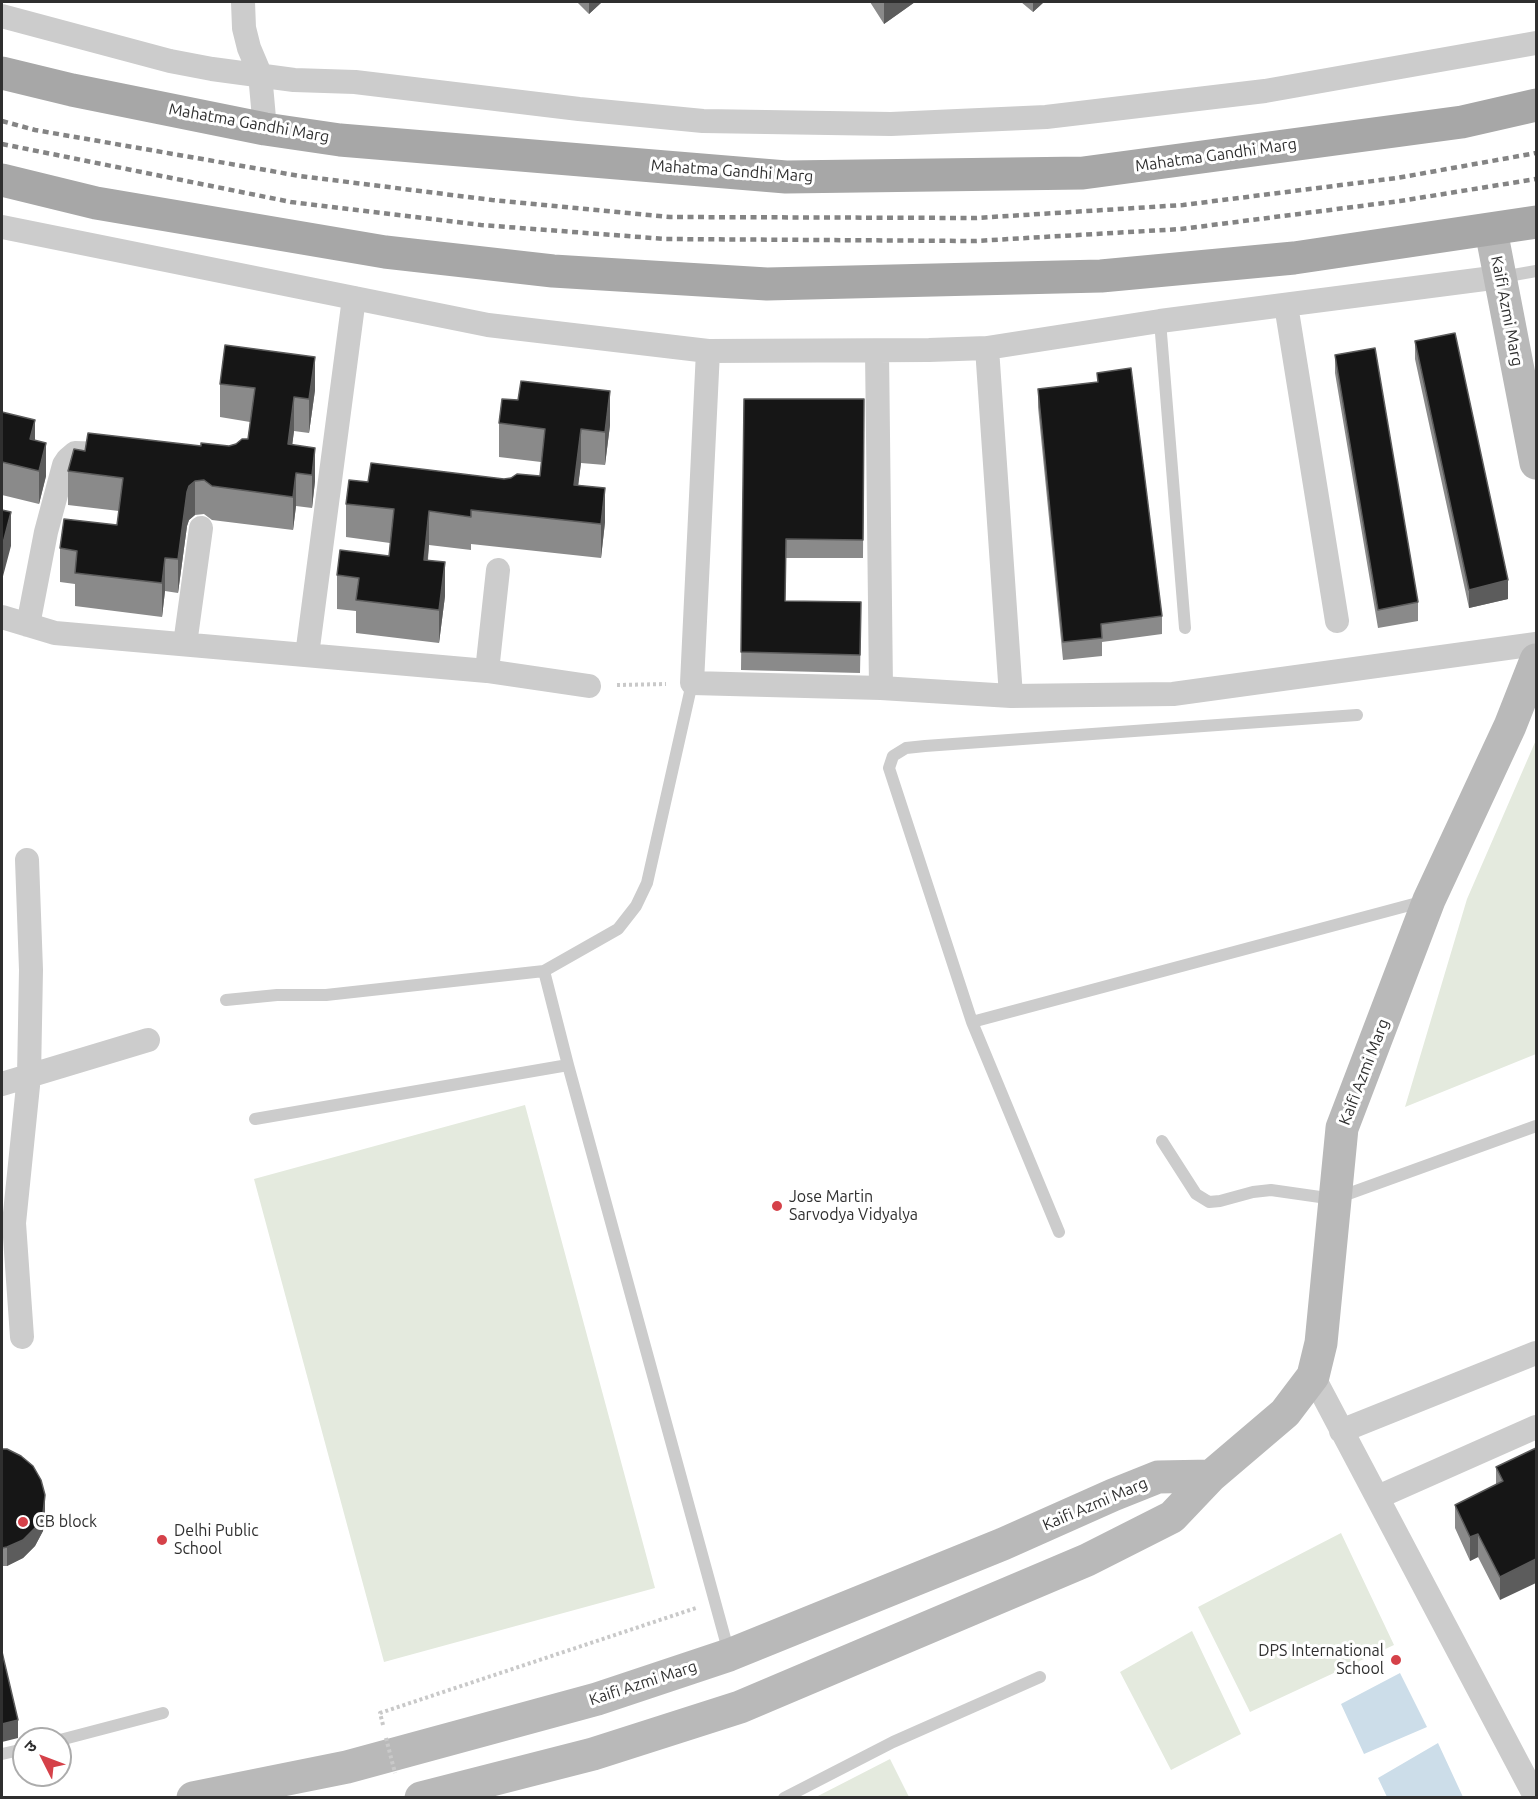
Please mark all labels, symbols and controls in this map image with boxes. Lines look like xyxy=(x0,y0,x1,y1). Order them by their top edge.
street label: Mahatma Gandhi Marg xyxy=(167,99,331,147)
street label: Mahatma Gandhi Marg xyxy=(1134,134,1298,176)
street label: Mahatma Gandhi Marg xyxy=(650,156,814,186)
street label: Kaifi Azmi Marg xyxy=(1487,254,1527,368)
street label: Kaifi Azmi Marg xyxy=(1335,1016,1393,1128)
place label: Jose Martin Sarvodya Vidyalya xyxy=(789,1187,918,1225)
marker: Jose Martin Sarvodya Vidyalya xyxy=(770,1199,784,1213)
street label: Kaifi Azmi Marg xyxy=(1040,1473,1150,1535)
place label: CB block xyxy=(35,1512,97,1532)
marker: CB block xyxy=(16,1515,30,1529)
place label: Delhi Public School xyxy=(174,1521,259,1559)
marker: Delhi Public School xyxy=(155,1533,169,1547)
place label: DPS International School xyxy=(1258,1641,1384,1679)
marker: DPS International School xyxy=(1389,1653,1403,1667)
street label: Kaifi Azmi Marg xyxy=(587,1657,699,1709)
north arrow xyxy=(12,1727,72,1787)
text: उ xyxy=(20,1737,40,1756)

